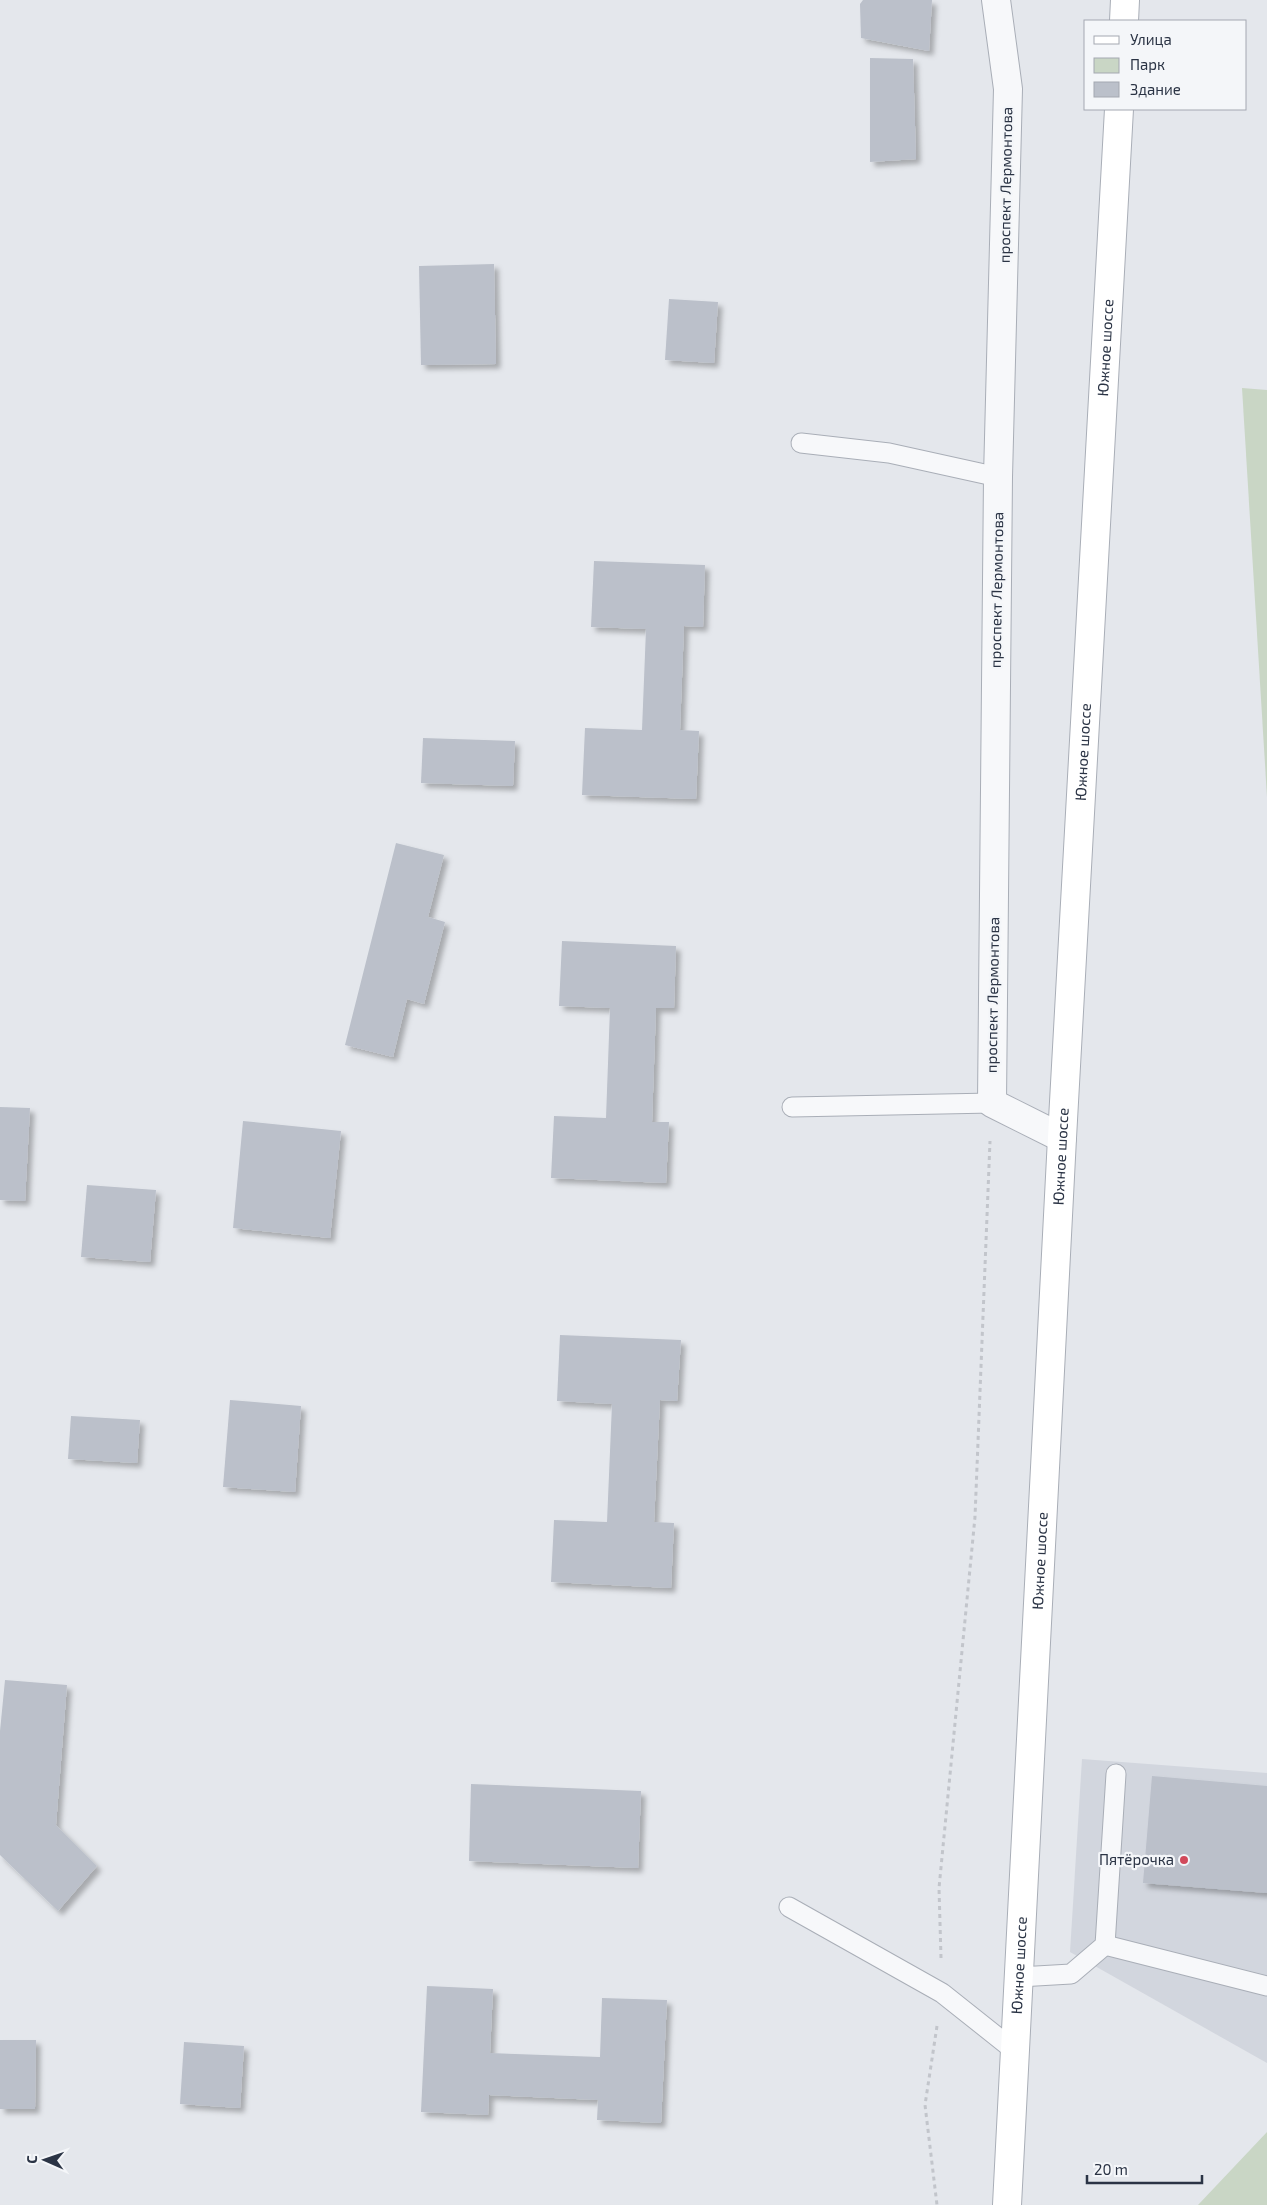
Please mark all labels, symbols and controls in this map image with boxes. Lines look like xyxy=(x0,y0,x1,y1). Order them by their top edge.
legend xyxy=(1084,20,1247,110)
text: Улица xyxy=(1130,30,1172,48)
text: Парк xyxy=(1130,55,1165,73)
text: Здание xyxy=(1130,80,1181,98)
street label: проспект Лермонтова xyxy=(995,107,1015,263)
street label: Южное шоссе xyxy=(1093,298,1116,397)
street label: проспект Лермонтова xyxy=(986,512,1006,668)
street label: Южное шоссе xyxy=(1071,703,1094,801)
street label: проспект Лермонтова xyxy=(982,917,1002,1073)
street label: Южное шоссе xyxy=(1049,1107,1072,1206)
street label: Южное шоссе xyxy=(1028,1511,1051,1610)
place label: Пятёрочка xyxy=(1099,1850,1174,1868)
marker: Пятёрочка xyxy=(1178,1854,1190,1866)
street label: Южное шоссе xyxy=(1007,1916,1030,2015)
north arrow xyxy=(20,2135,70,2185)
scale bar xyxy=(1087,2152,1202,2184)
text: С xyxy=(23,2155,40,2164)
text: 20 m xyxy=(1094,2160,1128,2178)

